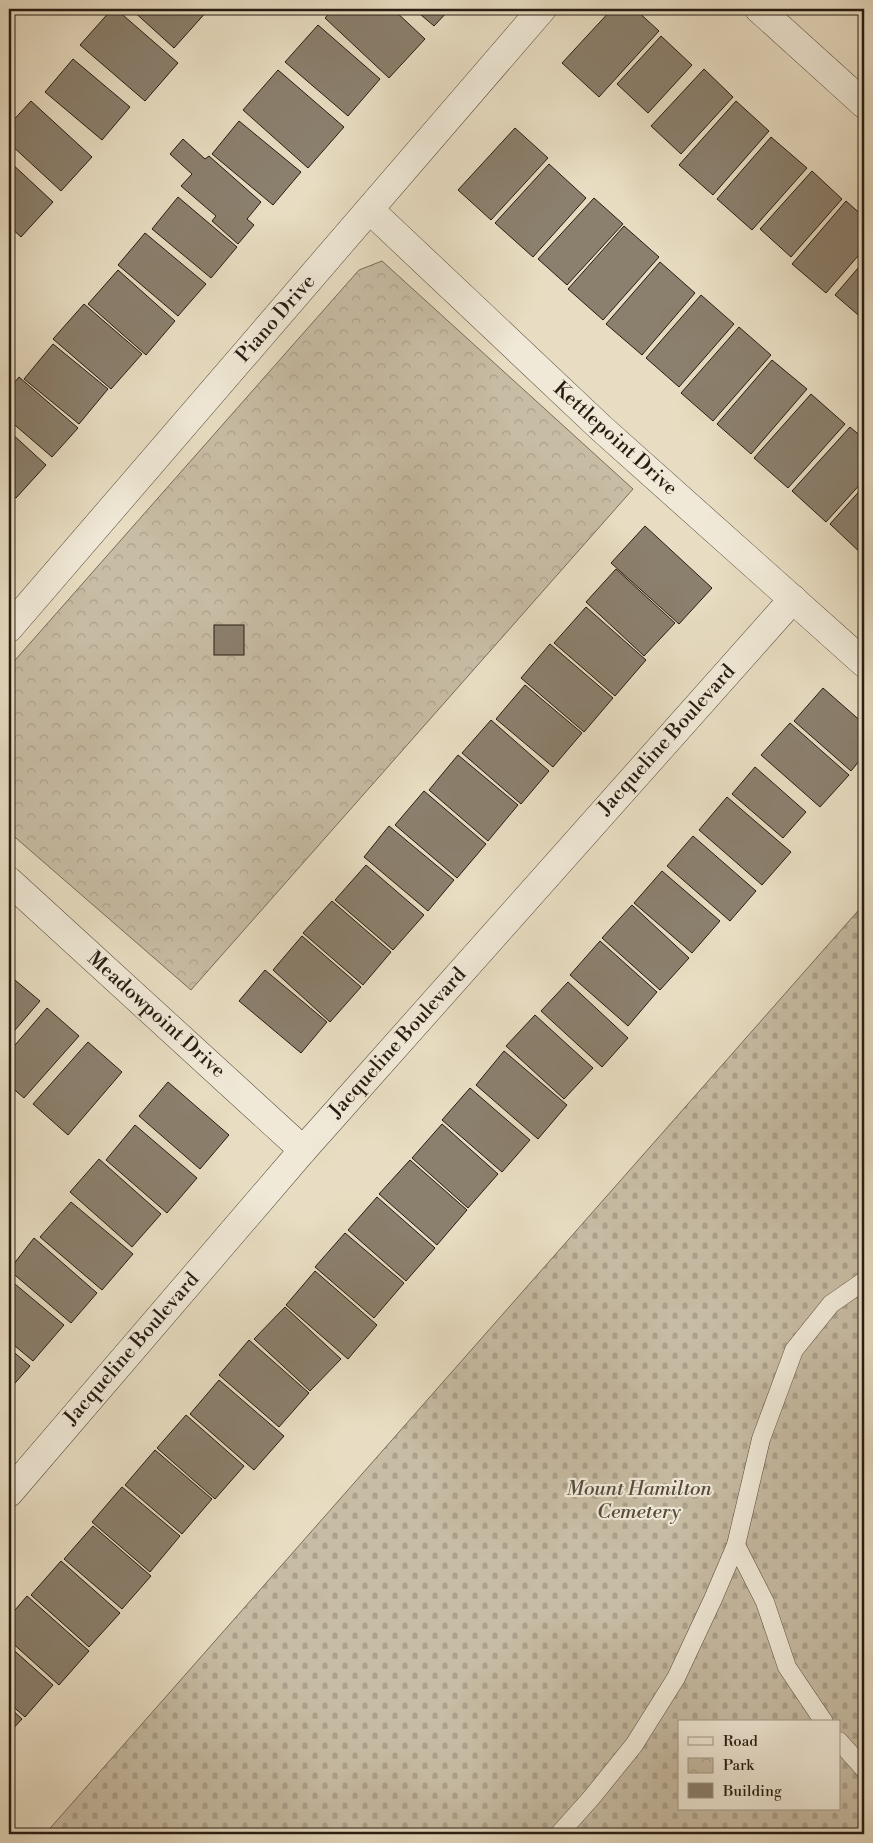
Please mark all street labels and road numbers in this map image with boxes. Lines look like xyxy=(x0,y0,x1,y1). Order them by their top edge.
street label: Piano Drive xyxy=(231,270,321,368)
street label: Kettlepoint Drive xyxy=(548,377,682,501)
street label: Jacqueline Boulevard xyxy=(592,659,742,821)
street label: Meadowpoint Drive xyxy=(82,946,230,1084)
street label: Jacqueline Boulevard xyxy=(323,962,473,1124)
street label: Jacqueline Boulevard xyxy=(58,1267,205,1431)

